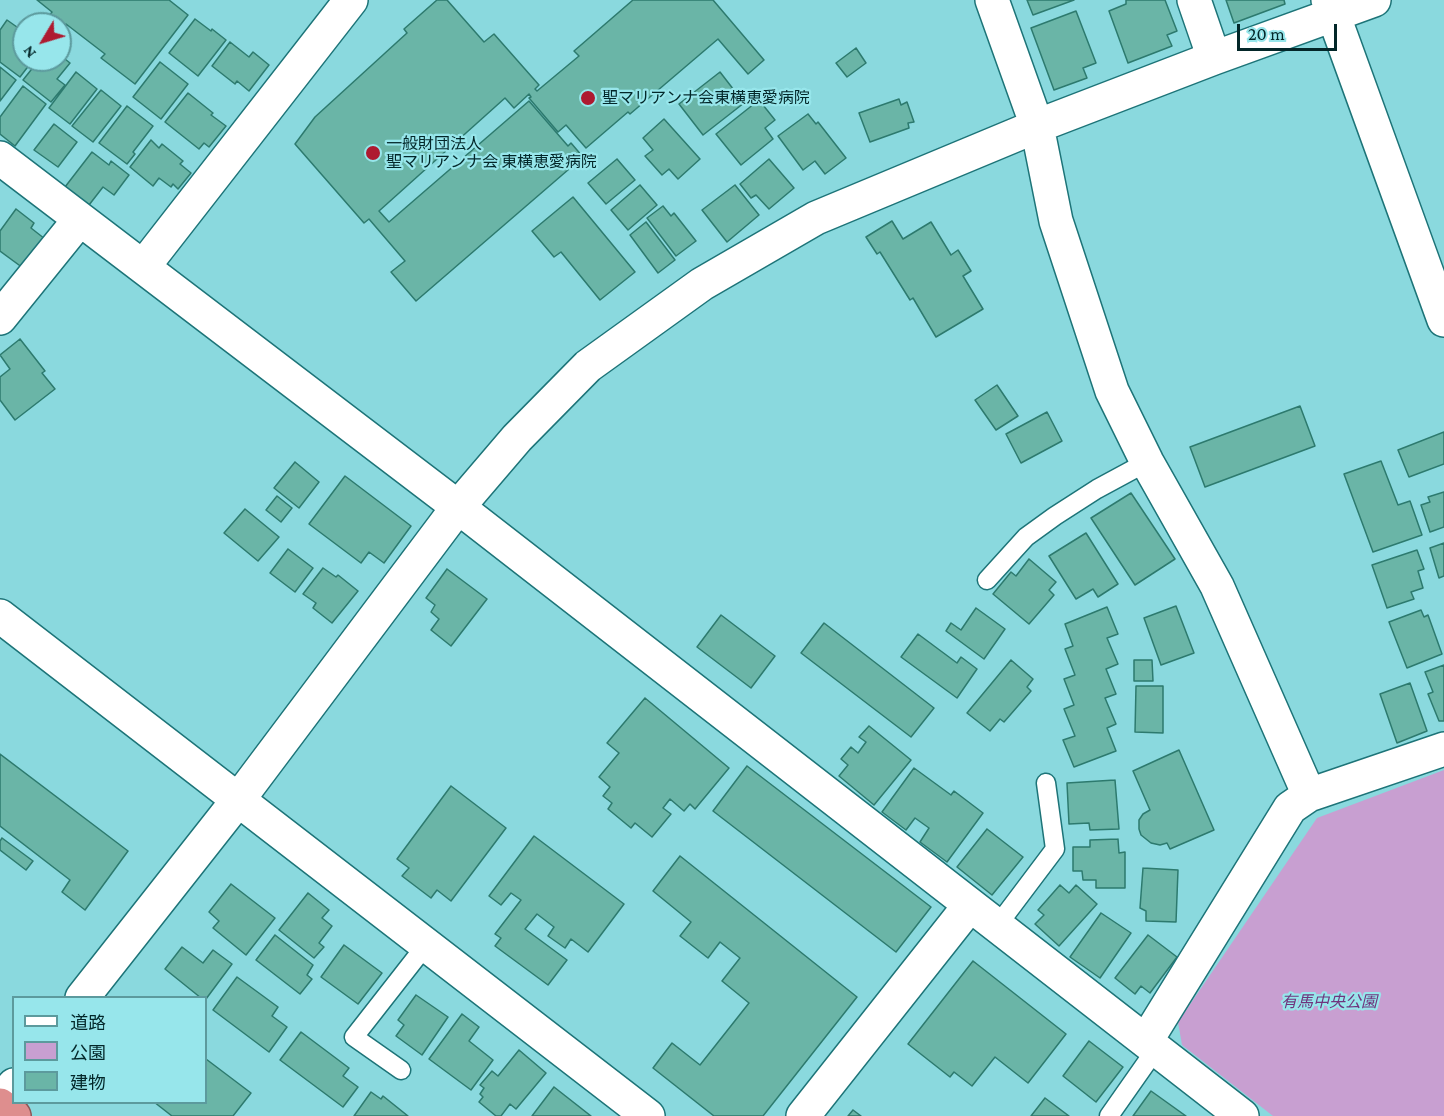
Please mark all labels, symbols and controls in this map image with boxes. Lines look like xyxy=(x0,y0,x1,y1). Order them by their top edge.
north arrow xyxy=(12,12,72,72)
scale bar xyxy=(1240,12,1340,50)
text: 20 m xyxy=(1248,24,1285,44)
text: N xyxy=(19,43,39,62)
place label: 聖マリアンナ会東横恵愛病院 xyxy=(602,88,810,108)
marker: 聖マリアンナ会東横恵愛病院 xyxy=(579,89,597,107)
place label: 一般財団法人 聖マリアンナ会 東横恵愛病院 xyxy=(386,134,597,172)
marker: 一般財団法人 聖マリアンナ会 東横恵愛病院 xyxy=(364,144,382,162)
park label: 有馬中央公園 xyxy=(1281,992,1377,1012)
legend xyxy=(12,996,207,1104)
text: 道路 xyxy=(70,1013,106,1033)
text: 公園 xyxy=(70,1043,106,1063)
text: 建物 xyxy=(70,1073,106,1093)

